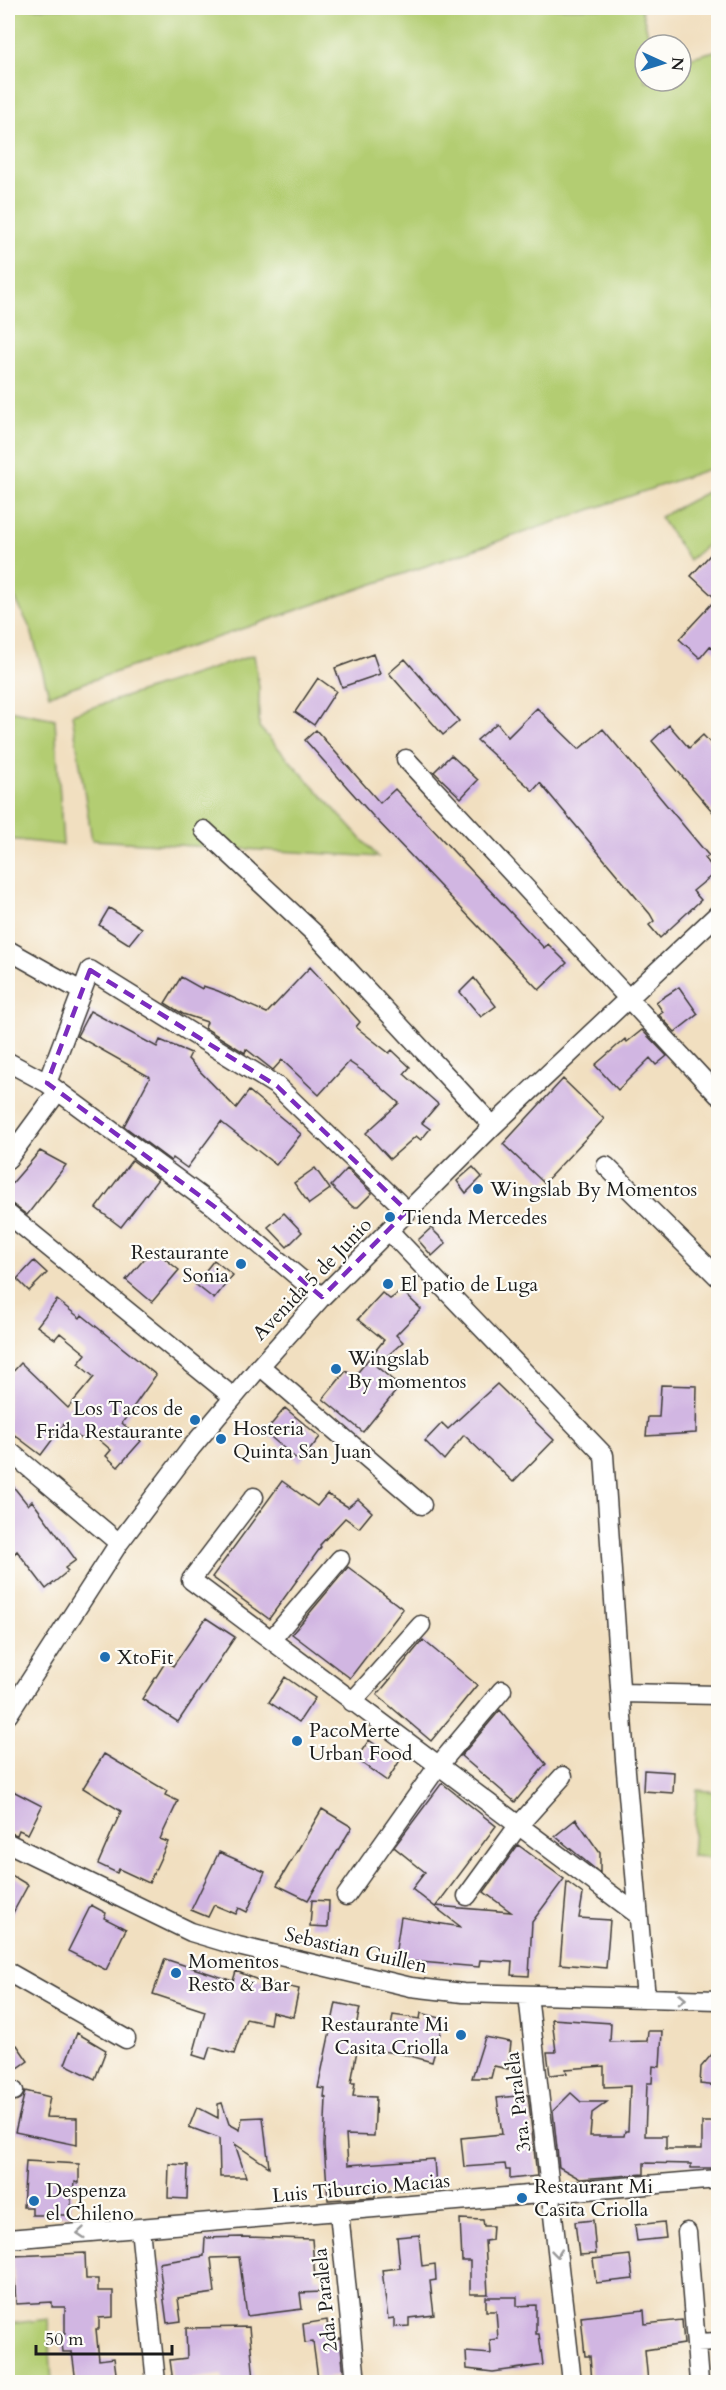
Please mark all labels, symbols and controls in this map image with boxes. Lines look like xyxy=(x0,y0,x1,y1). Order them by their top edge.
north arrow xyxy=(633,33,693,93)
text: N xyxy=(666,56,688,72)
place label: Wingslab By Momentos xyxy=(489,1176,697,1203)
marker: Wingslab By Momentos xyxy=(471,1182,485,1196)
place label: Tienda Mercedes xyxy=(402,1204,547,1231)
marker: Tienda Mercedes xyxy=(383,1210,397,1224)
street label: Avenida 5 de Junio xyxy=(246,1211,378,1346)
place label: Restaurante Sonia xyxy=(131,1239,229,1289)
marker: Restaurante Sonia xyxy=(234,1257,248,1271)
place label: El patio de Luga xyxy=(400,1271,539,1298)
marker: El patio de Luga xyxy=(381,1277,395,1291)
place label: Wingslab By momentos xyxy=(347,1345,466,1395)
marker: Wingslab By momentos xyxy=(329,1362,343,1376)
place label: Los Tacos de Frida Restaurante xyxy=(36,1395,183,1445)
marker: Los Tacos de Frida Restaurante xyxy=(188,1413,202,1427)
place label: Hosteria Quinta San Juan xyxy=(233,1415,372,1465)
marker: Hosteria Quinta San Juan xyxy=(214,1432,228,1446)
place label: XtoFit xyxy=(117,1644,174,1671)
marker: XtoFit xyxy=(98,1650,112,1664)
place label: PacoMerte Urban Food xyxy=(309,1717,413,1767)
marker: PacoMerte Urban Food xyxy=(290,1734,304,1748)
street label: Sebastian Guillen xyxy=(282,1920,431,1980)
place label: Momentos Resto & Bar xyxy=(188,1948,291,1998)
marker: Momentos Resto & Bar xyxy=(169,1966,183,1980)
one-way arrow xyxy=(678,1993,687,2005)
place label: Restaurante Mi Casita Criolla xyxy=(321,2011,449,2061)
marker: Restaurante Mi Casita Criolla xyxy=(454,2028,468,2042)
street label: 3ra. Paralela xyxy=(498,2050,538,2154)
street label: Luis Tiburcio Macias xyxy=(271,2167,451,2209)
place label: Restaurant Mi Casita Criolla xyxy=(534,2173,653,2223)
place label: Despenza el Chileno xyxy=(46,2177,134,2227)
marker: Restaurant Mi Casita Criolla xyxy=(515,2191,529,2205)
marker: Despenza el Chileno xyxy=(27,2194,41,2208)
one-way arrow xyxy=(77,2226,86,2239)
street label: 2da. Paralela xyxy=(306,2246,344,2353)
one-way arrow xyxy=(551,2248,563,2257)
scale bar xyxy=(36,2318,172,2356)
text: 50 m xyxy=(45,2327,84,2352)

